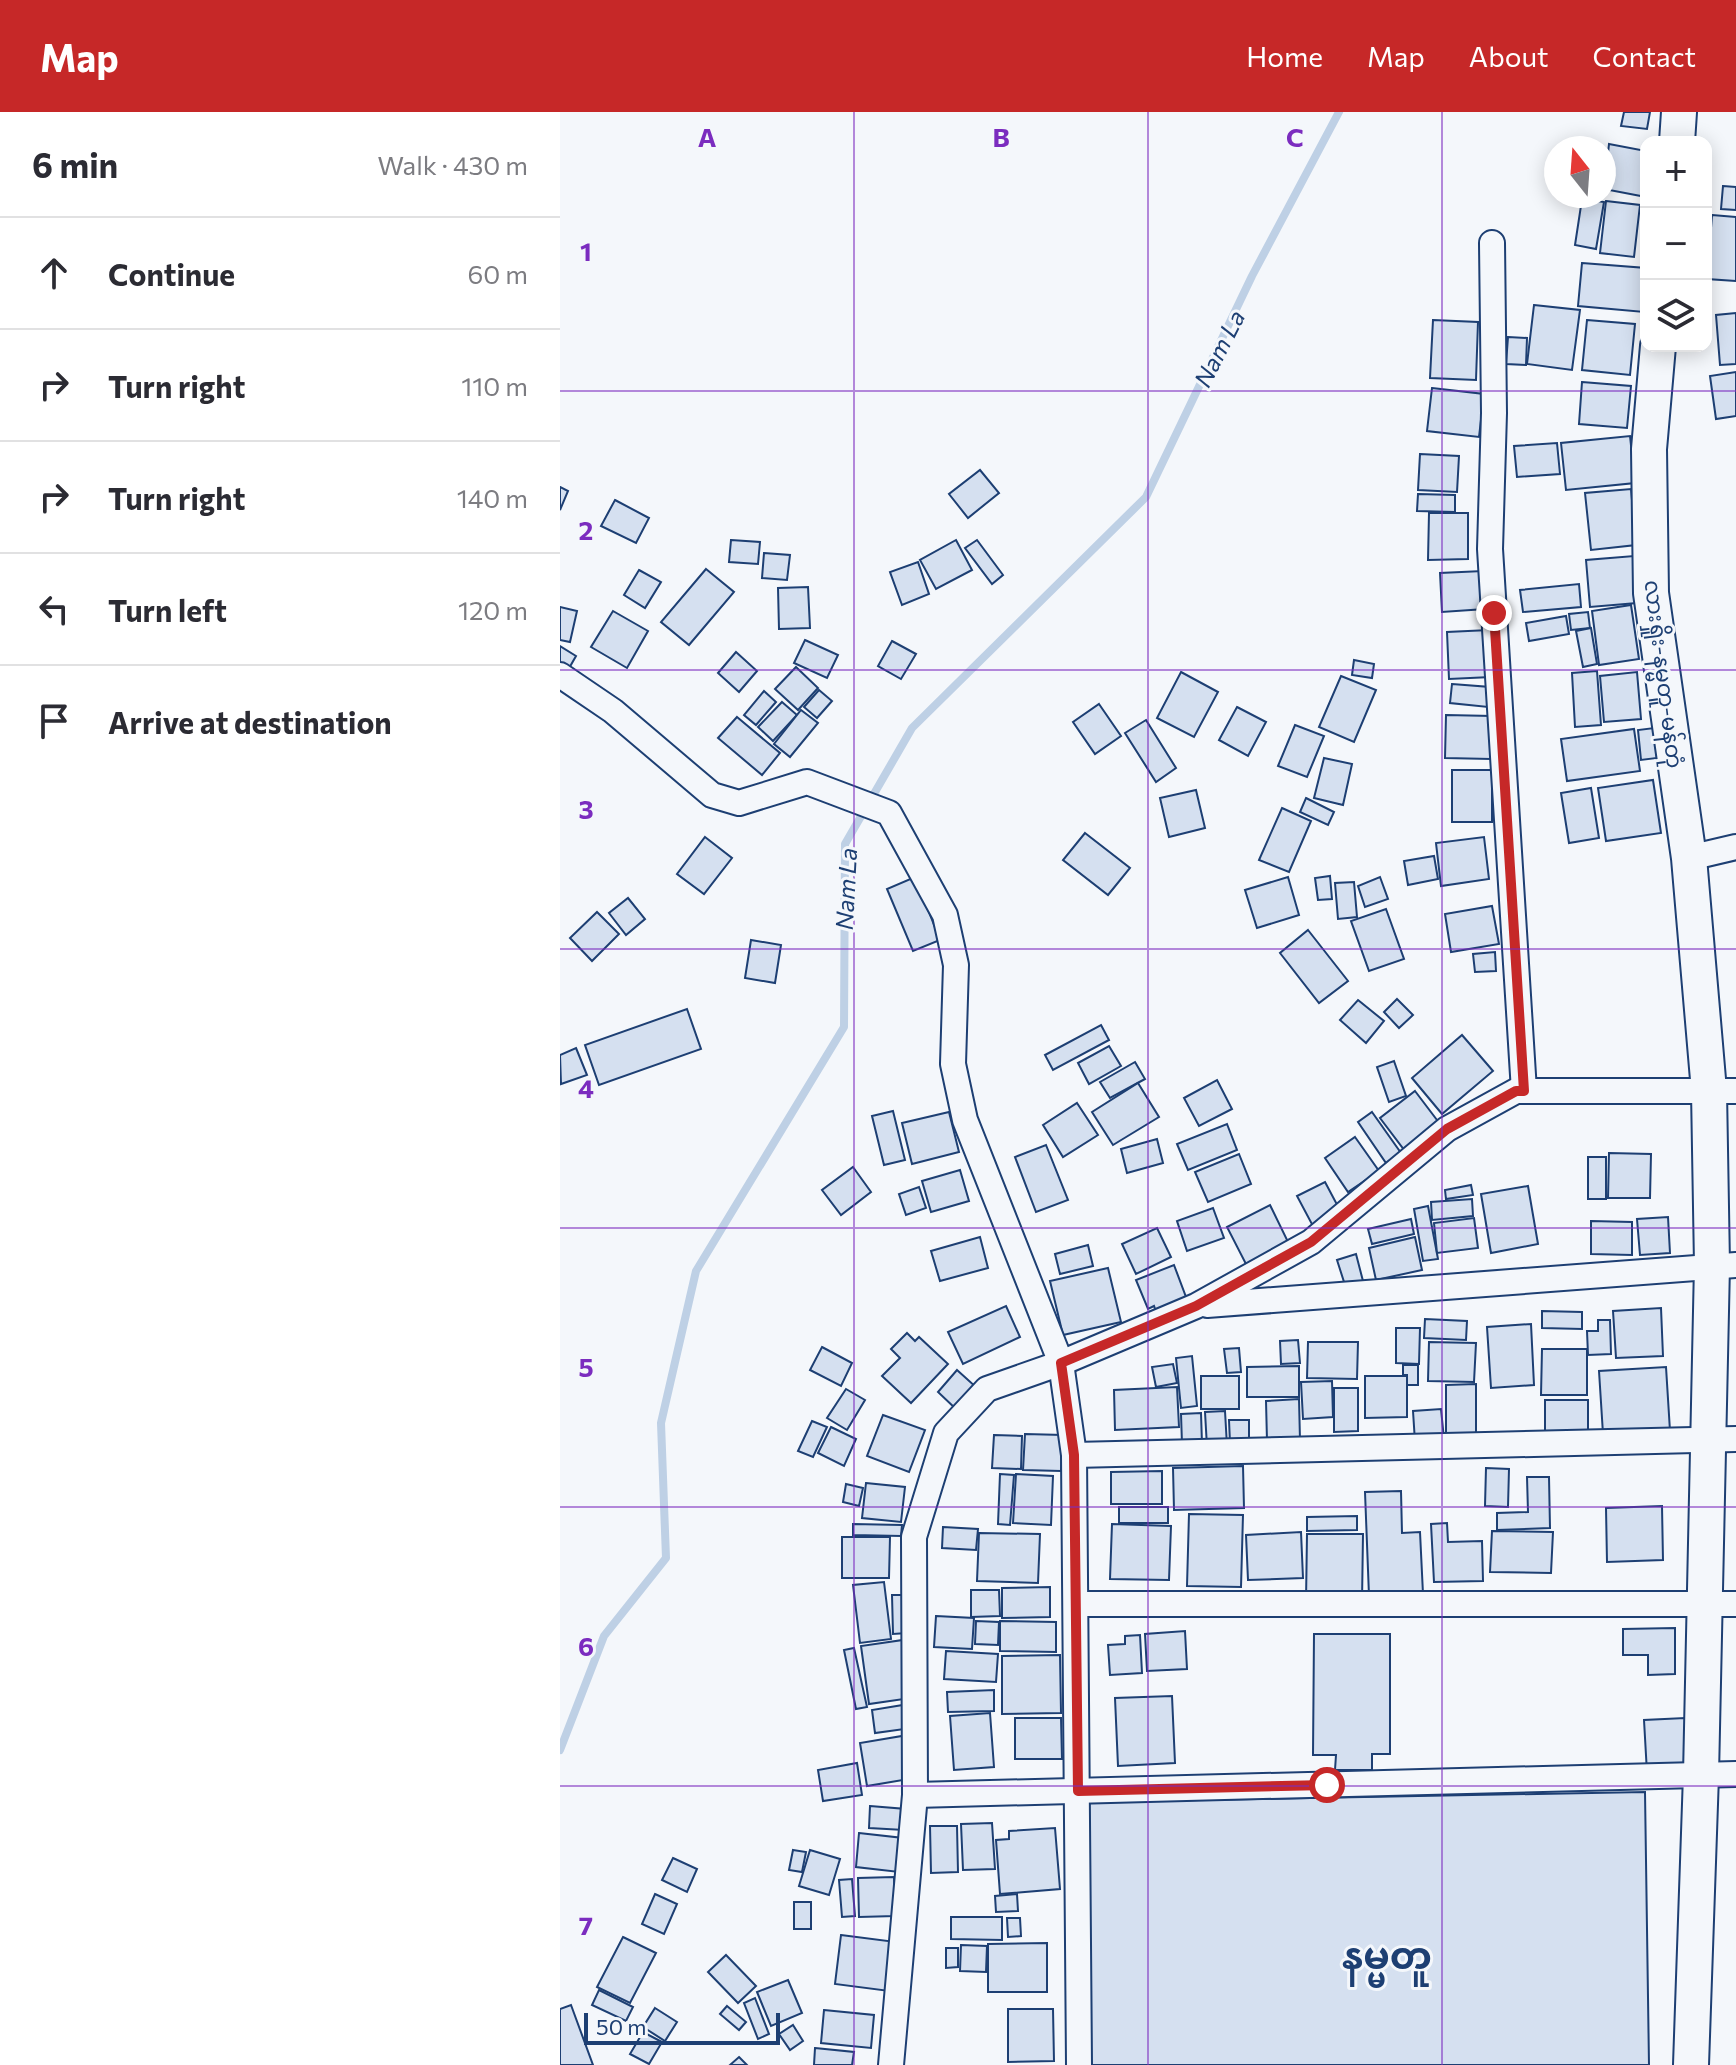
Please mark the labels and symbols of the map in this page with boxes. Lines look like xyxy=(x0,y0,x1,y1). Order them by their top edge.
text: A xyxy=(698,121,717,152)
text: B xyxy=(992,121,1010,152)
text: C xyxy=(1286,121,1304,152)
north arrow xyxy=(1544,136,1616,208)
text: 1 xyxy=(580,235,592,266)
water label: Nam La xyxy=(1187,305,1250,392)
text: 2 xyxy=(579,514,593,545)
street label: လားရှိုး-နမ္မတူ-မန်တုံ xyxy=(1634,578,1690,770)
route end xyxy=(1476,595,1512,631)
text: 3 xyxy=(578,793,594,824)
water label: Nam La xyxy=(829,847,862,931)
text: 4 xyxy=(578,1072,594,1103)
text: 5 xyxy=(578,1351,594,1382)
text: 6 xyxy=(578,1630,594,1661)
route start xyxy=(1309,1767,1345,1803)
text: 7 xyxy=(579,1909,593,1940)
district label: နမ္မတူ xyxy=(1342,1930,1432,1988)
scale bar xyxy=(584,2009,780,2045)

